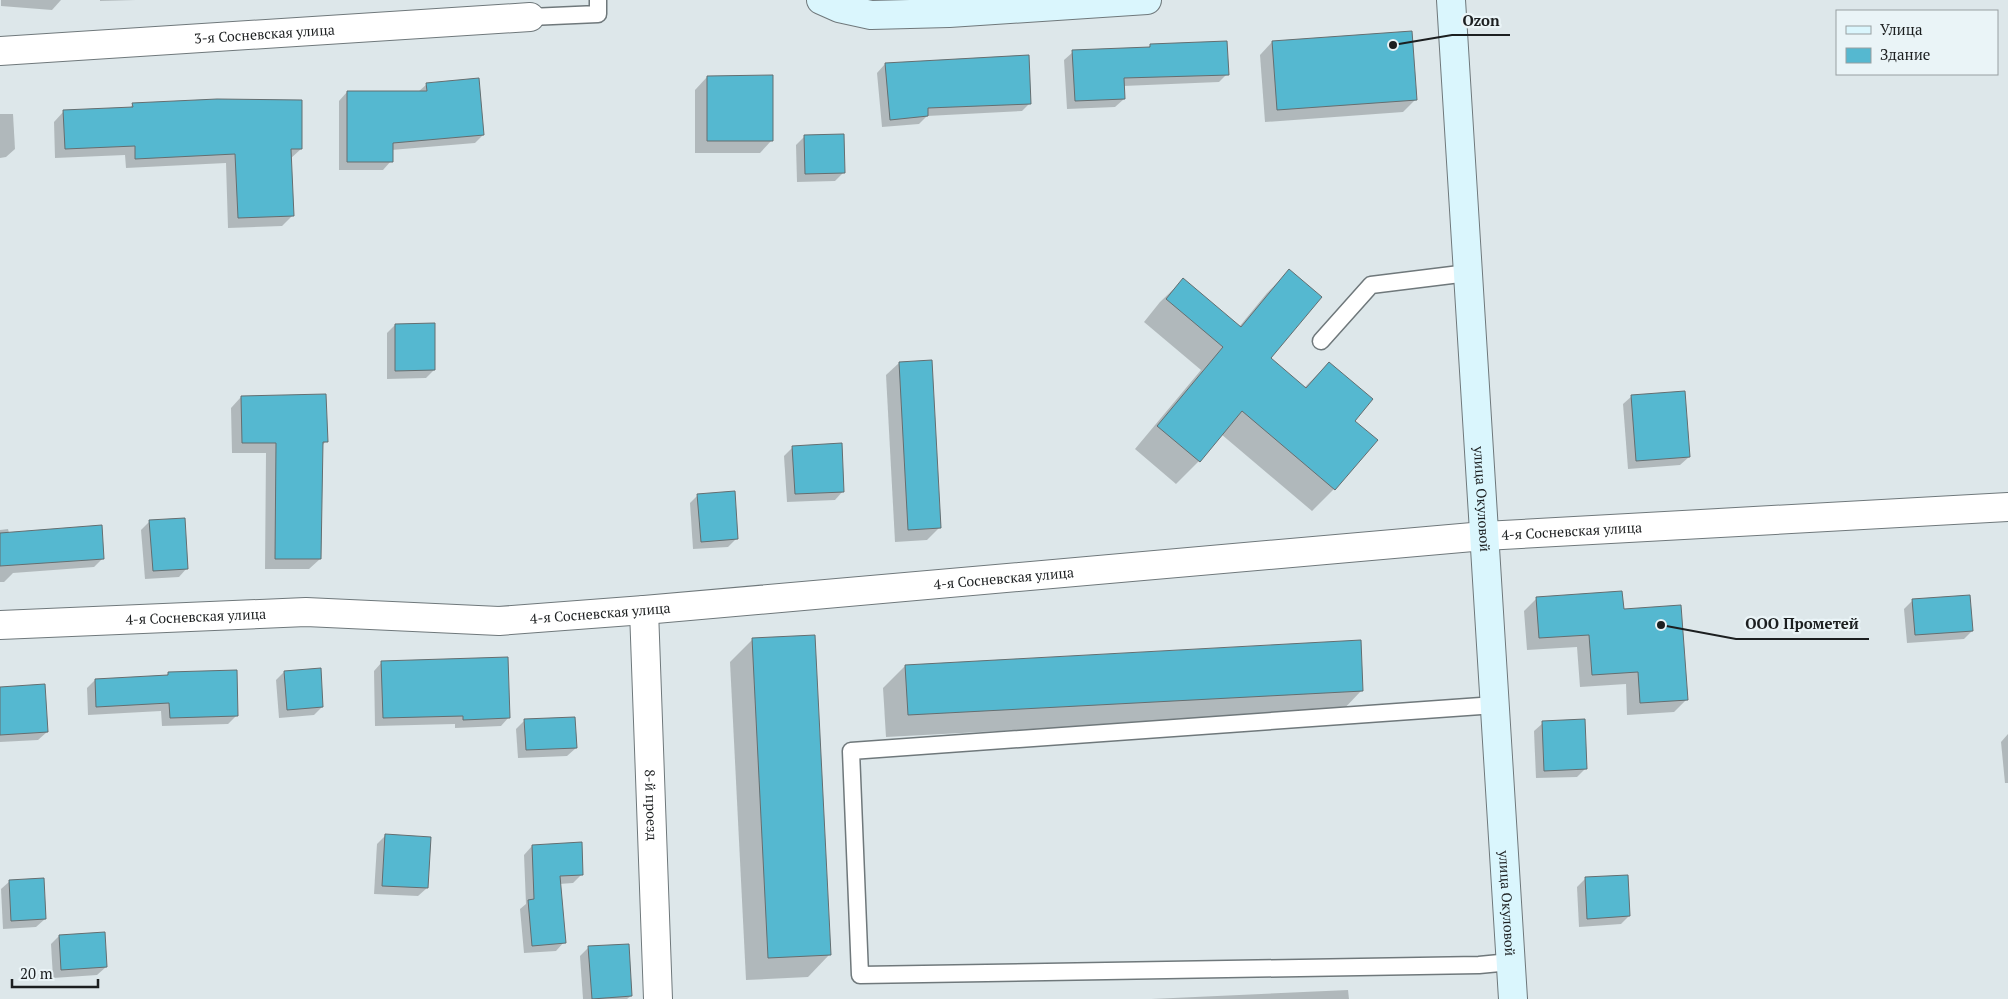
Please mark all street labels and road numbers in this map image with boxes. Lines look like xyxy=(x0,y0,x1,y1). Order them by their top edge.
street label: 3-я Сосневская улица xyxy=(194,20,335,48)
street label: улица Окуловой xyxy=(1470,445,1495,553)
street label: 4-я Сосневская улица xyxy=(1501,517,1643,544)
street label: 4-я Сосневская улица xyxy=(933,562,1075,593)
street label: 4-я Сосневская улица xyxy=(529,598,671,628)
street label: 4-я Сосневская улица xyxy=(125,604,267,629)
street label: 8-й проезд xyxy=(641,769,662,841)
street label: улица Окуловой xyxy=(1495,849,1520,957)

